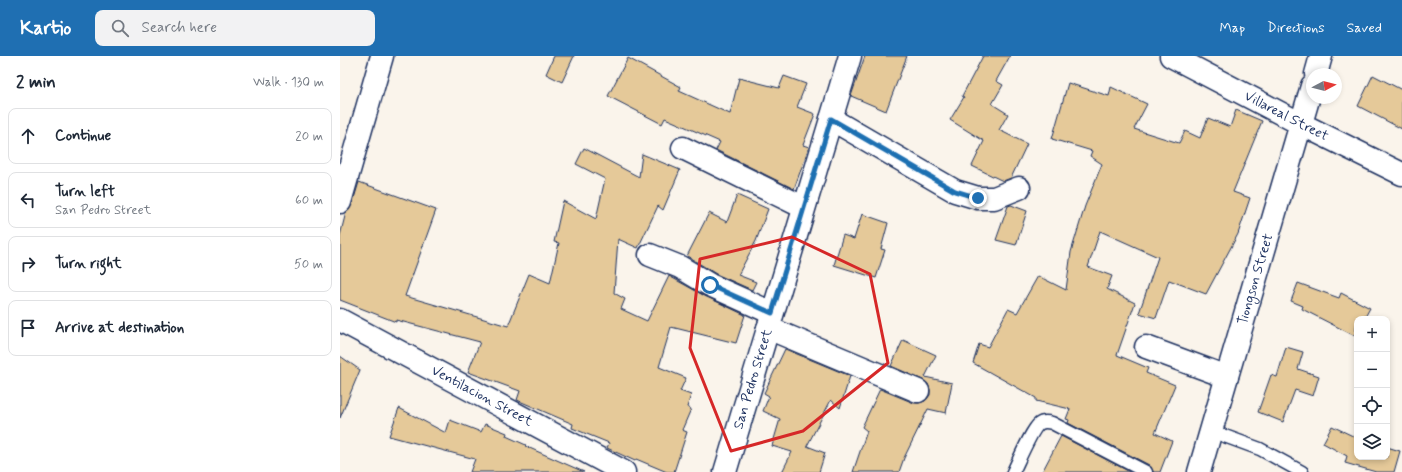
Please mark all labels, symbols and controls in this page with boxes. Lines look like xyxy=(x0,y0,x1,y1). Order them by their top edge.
search box xyxy=(95,10,375,46)
text: Kartio xyxy=(20,16,71,41)
icon: search xyxy=(109,17,131,39)
text: Search here xyxy=(141,18,217,38)
text: Map xyxy=(1219,19,1245,37)
text: Directions xyxy=(1267,19,1325,37)
text: Saved xyxy=(1347,19,1382,37)
north arrow xyxy=(1306,68,1342,104)
text: 2 min xyxy=(16,71,56,93)
text: Walk · 130 m xyxy=(253,74,324,91)
street label: Villareal Street xyxy=(1241,87,1332,145)
icon: ahead xyxy=(17,125,39,147)
text: Continue xyxy=(55,126,111,146)
text: 20 m xyxy=(295,128,323,145)
text: Turn left xyxy=(55,182,115,202)
icon: left xyxy=(17,189,39,211)
route end xyxy=(969,189,987,207)
text: 60 m xyxy=(295,192,323,209)
text: San Pedro Street xyxy=(55,202,151,219)
street label: Tiongson Street xyxy=(1234,231,1277,327)
icon: right xyxy=(17,253,39,275)
text: Turn right xyxy=(55,254,122,274)
text: 50 m xyxy=(294,256,323,273)
route start xyxy=(701,276,719,294)
map controls xyxy=(1354,316,1390,460)
button: + xyxy=(1354,316,1390,352)
icon: arrive xyxy=(17,317,39,339)
text: Arrive at destination xyxy=(55,318,184,338)
street label: San Pedro Street xyxy=(729,326,777,431)
button: − xyxy=(1354,352,1390,388)
street label: Ventilacion Street xyxy=(428,361,537,431)
button: locate xyxy=(1354,388,1390,424)
button: layers xyxy=(1354,424,1390,460)

